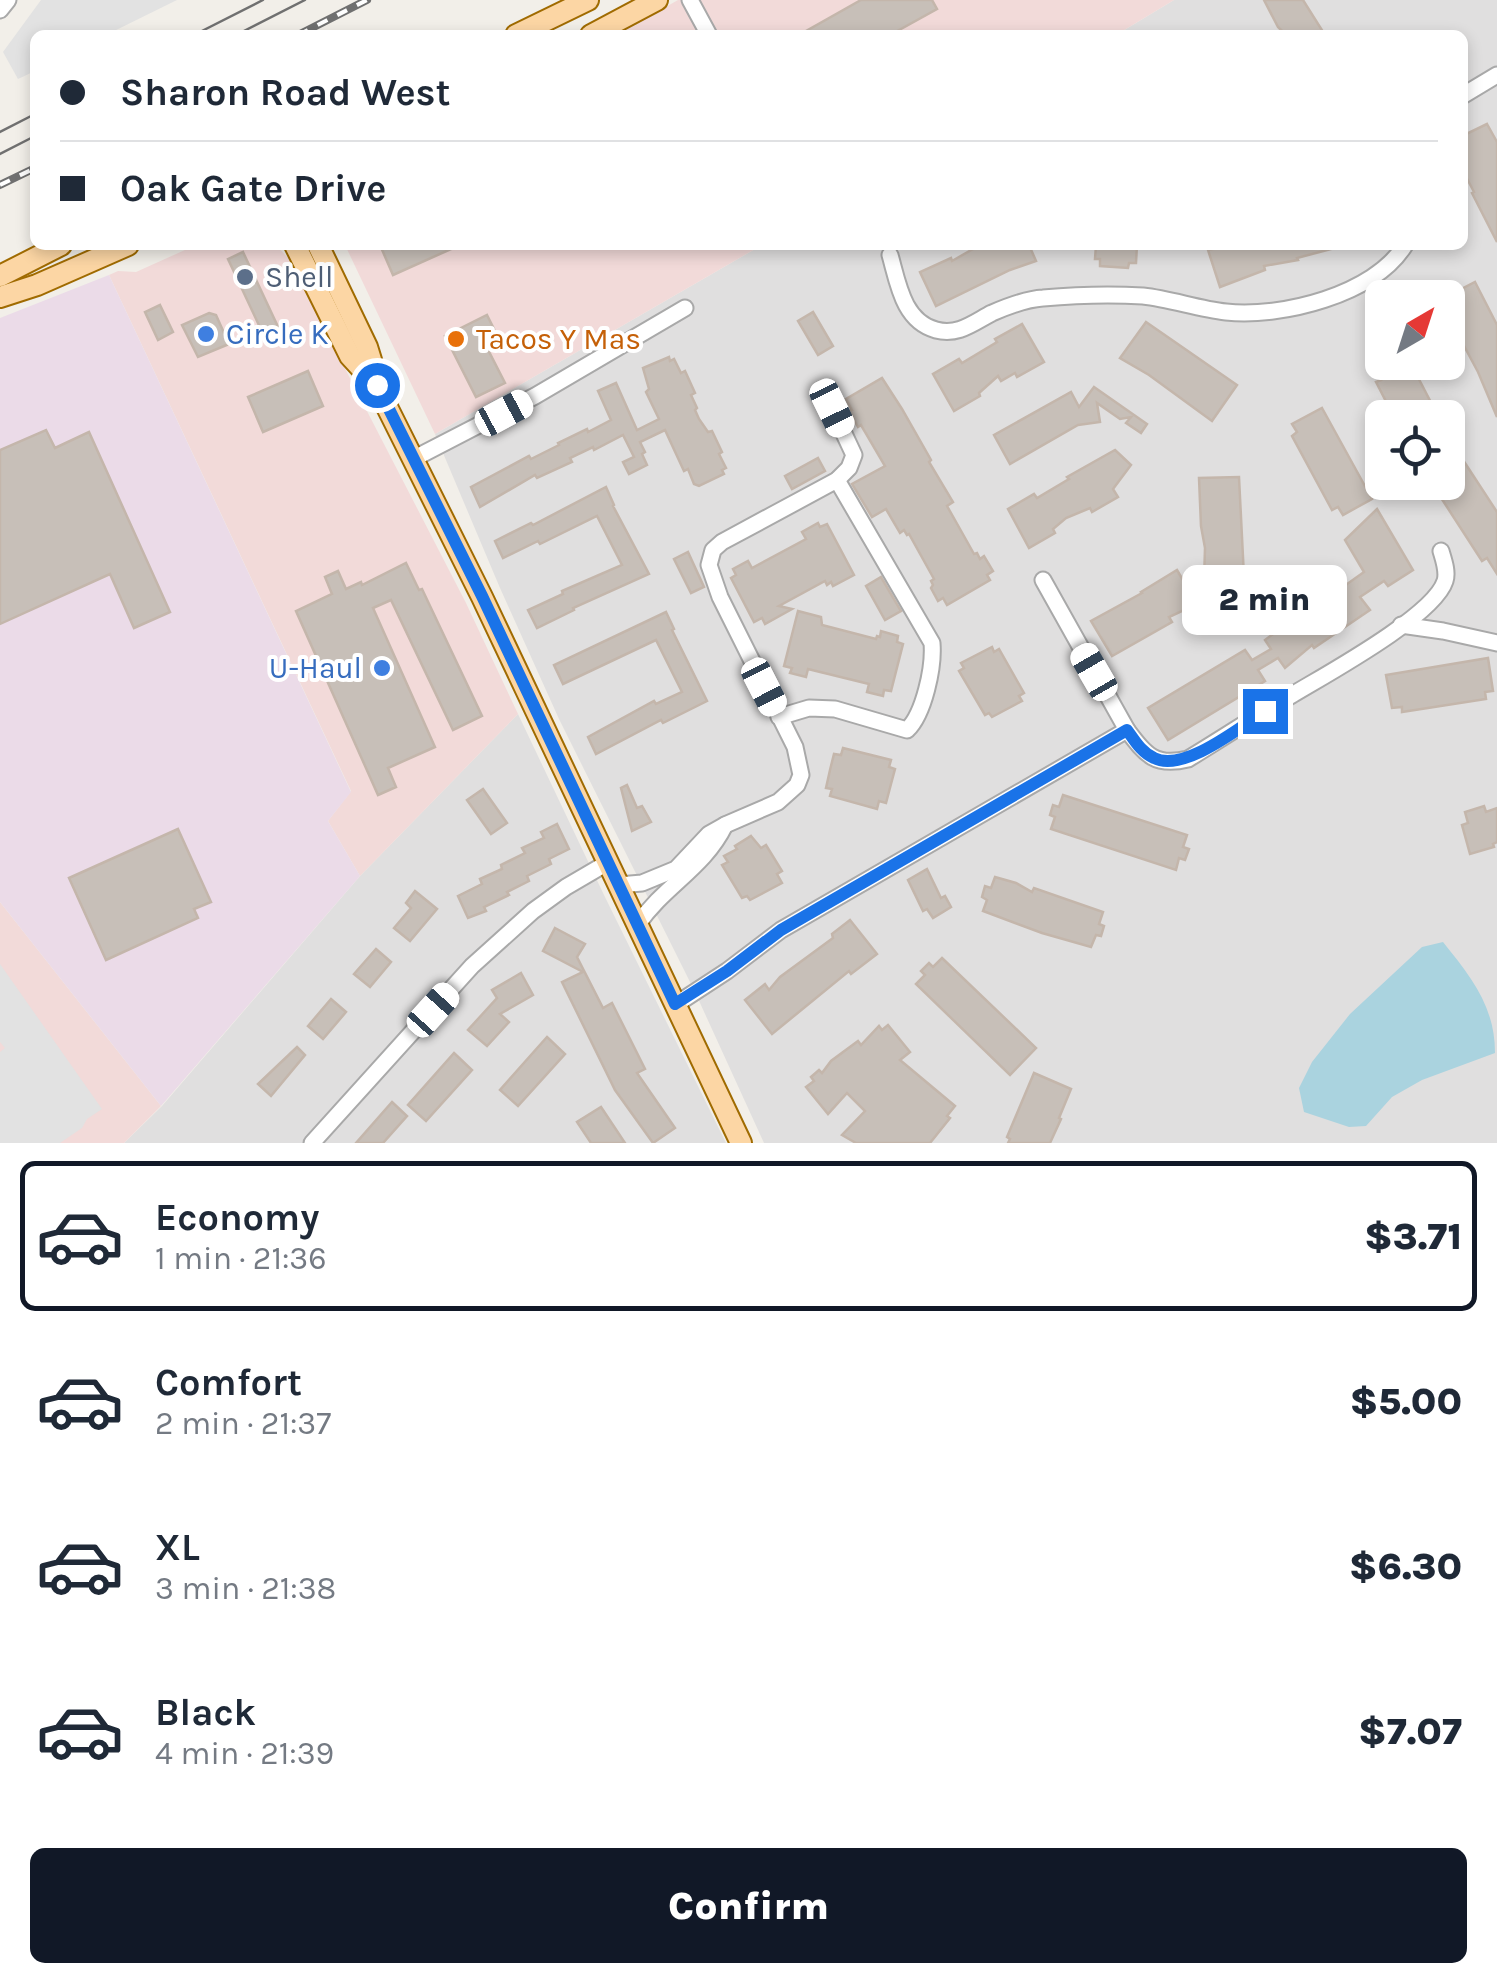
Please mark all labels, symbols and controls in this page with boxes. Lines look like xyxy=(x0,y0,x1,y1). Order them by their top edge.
text: Sharon Road West xyxy=(120,70,451,115)
text: Oak Gate Drive xyxy=(120,166,386,211)
place label: Shell xyxy=(265,259,333,295)
marker: Shell xyxy=(234,266,256,288)
north arrow xyxy=(1365,280,1465,380)
map controls xyxy=(1365,280,1465,500)
place label: Circle K xyxy=(226,316,329,352)
place label: Tacos Y Mas xyxy=(476,321,641,357)
marker: Circle K xyxy=(195,323,217,345)
marker: Tacos Y Mas xyxy=(445,328,467,350)
route start xyxy=(355,363,400,408)
car xyxy=(805,374,859,442)
car xyxy=(470,386,538,440)
button: locate xyxy=(1365,400,1465,500)
callout: 2 min xyxy=(1182,566,1348,636)
text: 2 min xyxy=(1219,581,1310,618)
car xyxy=(1066,639,1122,705)
place label: U-Haul xyxy=(269,650,362,686)
car xyxy=(737,653,791,721)
marker: U-Haul xyxy=(371,657,393,679)
route end xyxy=(1243,689,1288,734)
car xyxy=(402,978,464,1042)
icon: car xyxy=(35,1191,125,1281)
text: Economy xyxy=(155,1195,319,1240)
text: $3.71 xyxy=(1364,1214,1462,1259)
text: 1 min · 21:36 xyxy=(155,1240,327,1277)
icon: car xyxy=(35,1356,125,1446)
text: Comfort xyxy=(155,1360,302,1405)
text: $5.00 xyxy=(1350,1379,1462,1424)
text: 2 min · 21:37 xyxy=(155,1405,331,1442)
icon: car xyxy=(35,1521,125,1611)
text: XL xyxy=(155,1525,200,1570)
text: $6.30 xyxy=(1349,1544,1462,1589)
text: 3 min · 21:38 xyxy=(155,1570,336,1607)
icon: car xyxy=(35,1686,125,1776)
text: Black xyxy=(155,1690,256,1735)
text: $7.07 xyxy=(1358,1709,1462,1754)
text: 4 min · 21:39 xyxy=(155,1735,334,1772)
button: Confirm xyxy=(30,1848,1467,1963)

